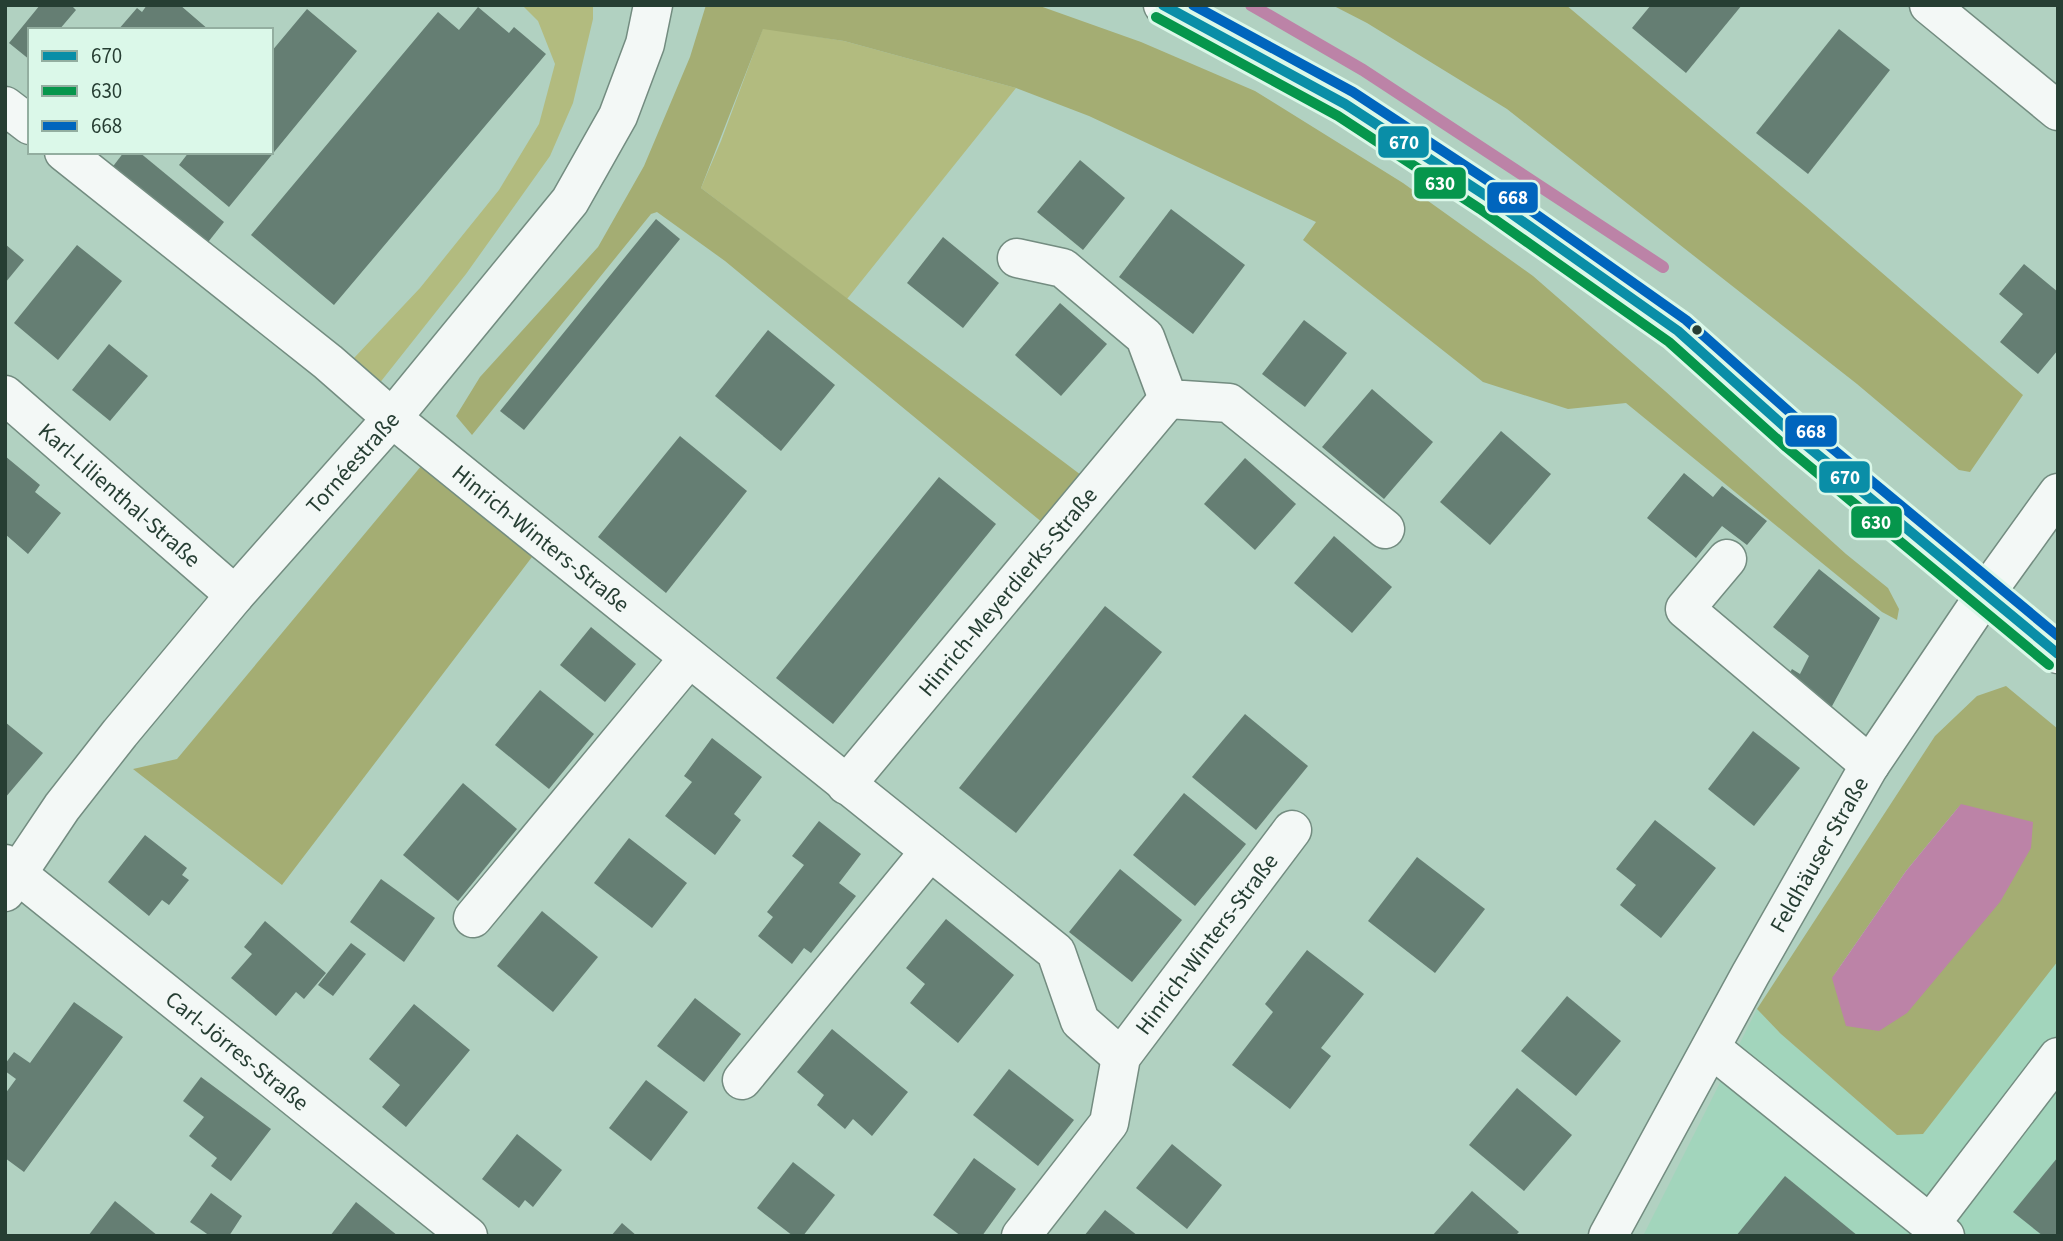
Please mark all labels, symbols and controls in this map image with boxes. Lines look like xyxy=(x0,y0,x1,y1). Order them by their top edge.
legend xyxy=(28,28,273,154)
text: 670 xyxy=(91,41,122,71)
text: 630 xyxy=(91,76,122,106)
text: 668 xyxy=(91,111,122,141)
line badge: 670 xyxy=(1377,125,1430,159)
text: 670 xyxy=(1389,130,1419,157)
line badge: 630 xyxy=(1413,166,1467,200)
text: 630 xyxy=(1425,171,1455,198)
line badge: 668 xyxy=(1486,181,1539,214)
text: 668 xyxy=(1498,185,1528,212)
unlabelled marker xyxy=(1690,323,1704,337)
street label: Tornéestraße xyxy=(298,404,407,522)
line badge: 668 xyxy=(1784,414,1838,448)
street label: Karl-Lilienthal-Straße xyxy=(31,415,208,575)
text: 668 xyxy=(1796,419,1826,446)
street label: Hinrich-Winters-Straße xyxy=(445,457,637,621)
line badge: 670 xyxy=(1818,460,1871,494)
text: 670 xyxy=(1830,465,1860,492)
street label: Hinrich-Meyerdierks-Straße xyxy=(910,480,1105,704)
line badge: 630 xyxy=(1850,505,1903,539)
text: 630 xyxy=(1861,510,1891,537)
street label: Feldhäuser Straße xyxy=(1762,771,1877,939)
street label: Hinrich-Winters-Straße xyxy=(1127,846,1286,1042)
street label: Carl-Jörres-Straße xyxy=(158,983,316,1119)

